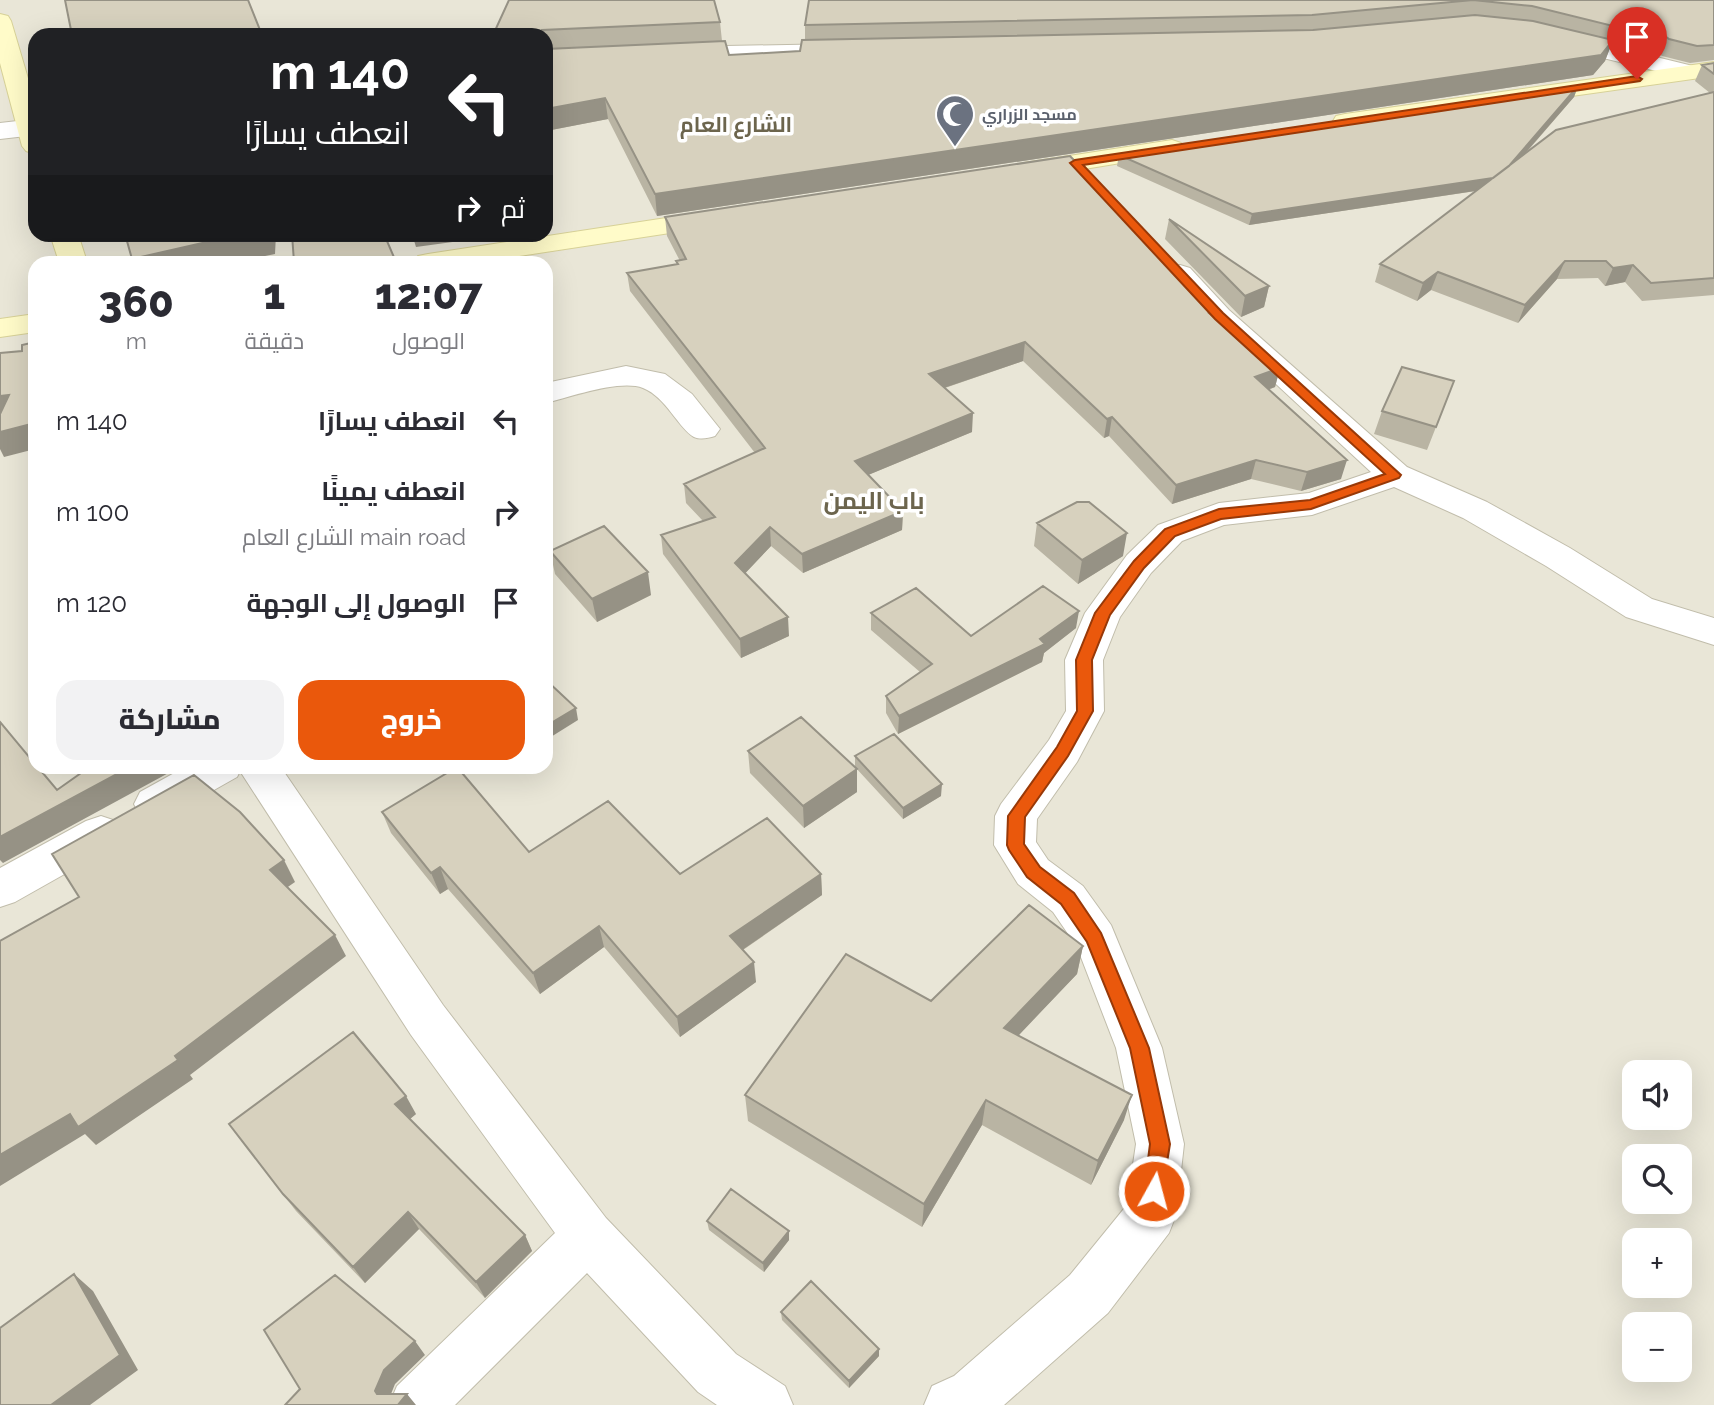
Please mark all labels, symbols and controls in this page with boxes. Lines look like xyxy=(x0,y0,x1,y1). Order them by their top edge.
pin xyxy=(1607,7,1667,79)
icon: arrive xyxy=(1618,18,1656,56)
text: 140 m xyxy=(270,43,410,100)
icon: left xyxy=(434,56,525,147)
mosque icon: مسجد الزراري xyxy=(934,93,976,148)
place label: مسجد الزراري xyxy=(982,105,1077,127)
district label: الشارع العام xyxy=(680,112,792,139)
text: انعطف يسارًا xyxy=(244,114,410,151)
icon: right xyxy=(449,189,487,227)
text: ثم xyxy=(501,194,525,224)
text: 1 xyxy=(263,270,285,319)
text: 12:07 xyxy=(375,270,482,319)
text: 360 xyxy=(99,278,174,327)
text: m xyxy=(126,327,147,354)
text: دقيقة xyxy=(244,327,304,354)
text: الوصول xyxy=(392,327,465,354)
icon: left xyxy=(487,402,525,440)
text: 140 m xyxy=(56,406,128,436)
text: انعطف يسارًا xyxy=(318,406,466,436)
text: انعطف يمينًا xyxy=(321,476,466,506)
district label: باب اليمن xyxy=(824,486,924,515)
icon: right xyxy=(487,493,525,531)
text: 100 m xyxy=(56,497,130,527)
text: main road الشارع العام xyxy=(242,523,466,550)
icon: arrive xyxy=(487,584,525,622)
text: 120 m xyxy=(56,588,127,618)
text: الوصول إلى الوجهة xyxy=(246,588,466,618)
button: مشاركة xyxy=(56,680,284,760)
button: خروج xyxy=(298,680,525,760)
map controls xyxy=(1622,1060,1692,1382)
button: sound xyxy=(1622,1060,1692,1130)
button: search xyxy=(1622,1144,1692,1214)
position arrow xyxy=(1117,1154,1191,1228)
button: + xyxy=(1622,1228,1692,1298)
button: − xyxy=(1622,1312,1692,1382)

